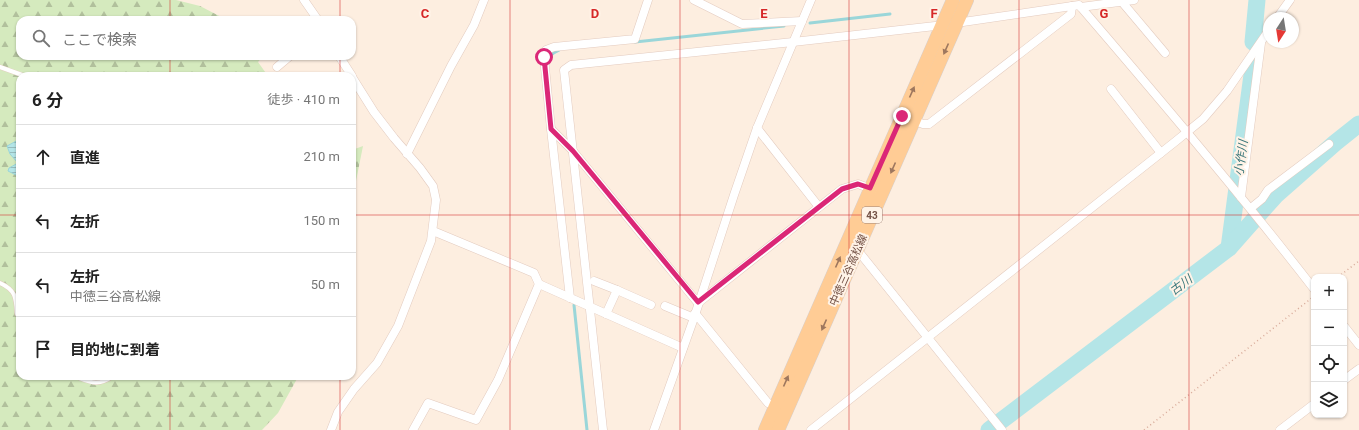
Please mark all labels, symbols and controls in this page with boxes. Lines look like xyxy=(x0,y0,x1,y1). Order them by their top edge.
text: C xyxy=(421,6,430,21)
text: D xyxy=(591,6,599,21)
text: E xyxy=(760,6,768,21)
text: F xyxy=(930,6,938,21)
text: G xyxy=(1100,6,1109,21)
north arrow xyxy=(1263,12,1299,48)
search box xyxy=(16,16,356,60)
icon: search xyxy=(30,27,52,49)
text: ここで検索 xyxy=(62,31,137,49)
one-way arrow xyxy=(942,43,948,55)
route start xyxy=(535,48,553,66)
one-way arrow xyxy=(909,86,916,98)
text: 6 分 xyxy=(32,90,63,110)
text: 徒歩 · 410 m xyxy=(268,92,340,107)
route end xyxy=(893,107,911,125)
water label: 小作川 xyxy=(1232,137,1251,177)
icon: ahead xyxy=(32,146,54,168)
text: 直進 xyxy=(70,149,100,167)
text: 210 m xyxy=(303,149,340,164)
one-way arrow xyxy=(890,162,896,173)
road number: 43 xyxy=(862,207,882,223)
icon: left xyxy=(32,210,54,232)
text: 左折 xyxy=(70,213,100,231)
text: 150 m xyxy=(303,213,340,228)
street label: 中徳三谷高松線 xyxy=(827,232,870,308)
one-way arrow xyxy=(835,257,841,268)
text: 左折 xyxy=(70,268,100,286)
water label: 古川 xyxy=(1167,271,1196,298)
icon: left xyxy=(32,274,54,296)
map controls xyxy=(1311,274,1347,418)
button: + xyxy=(1311,274,1347,310)
text: 50 m xyxy=(311,277,340,292)
text: 中徳三谷高松線 xyxy=(70,289,161,304)
button: − xyxy=(1311,310,1347,346)
one-way arrow xyxy=(821,319,827,331)
icon: arrive xyxy=(32,338,54,360)
text: 目的地に到着 xyxy=(70,341,160,359)
button: locate xyxy=(1311,346,1347,382)
one-way arrow xyxy=(783,376,789,387)
button: layers xyxy=(1311,382,1347,418)

